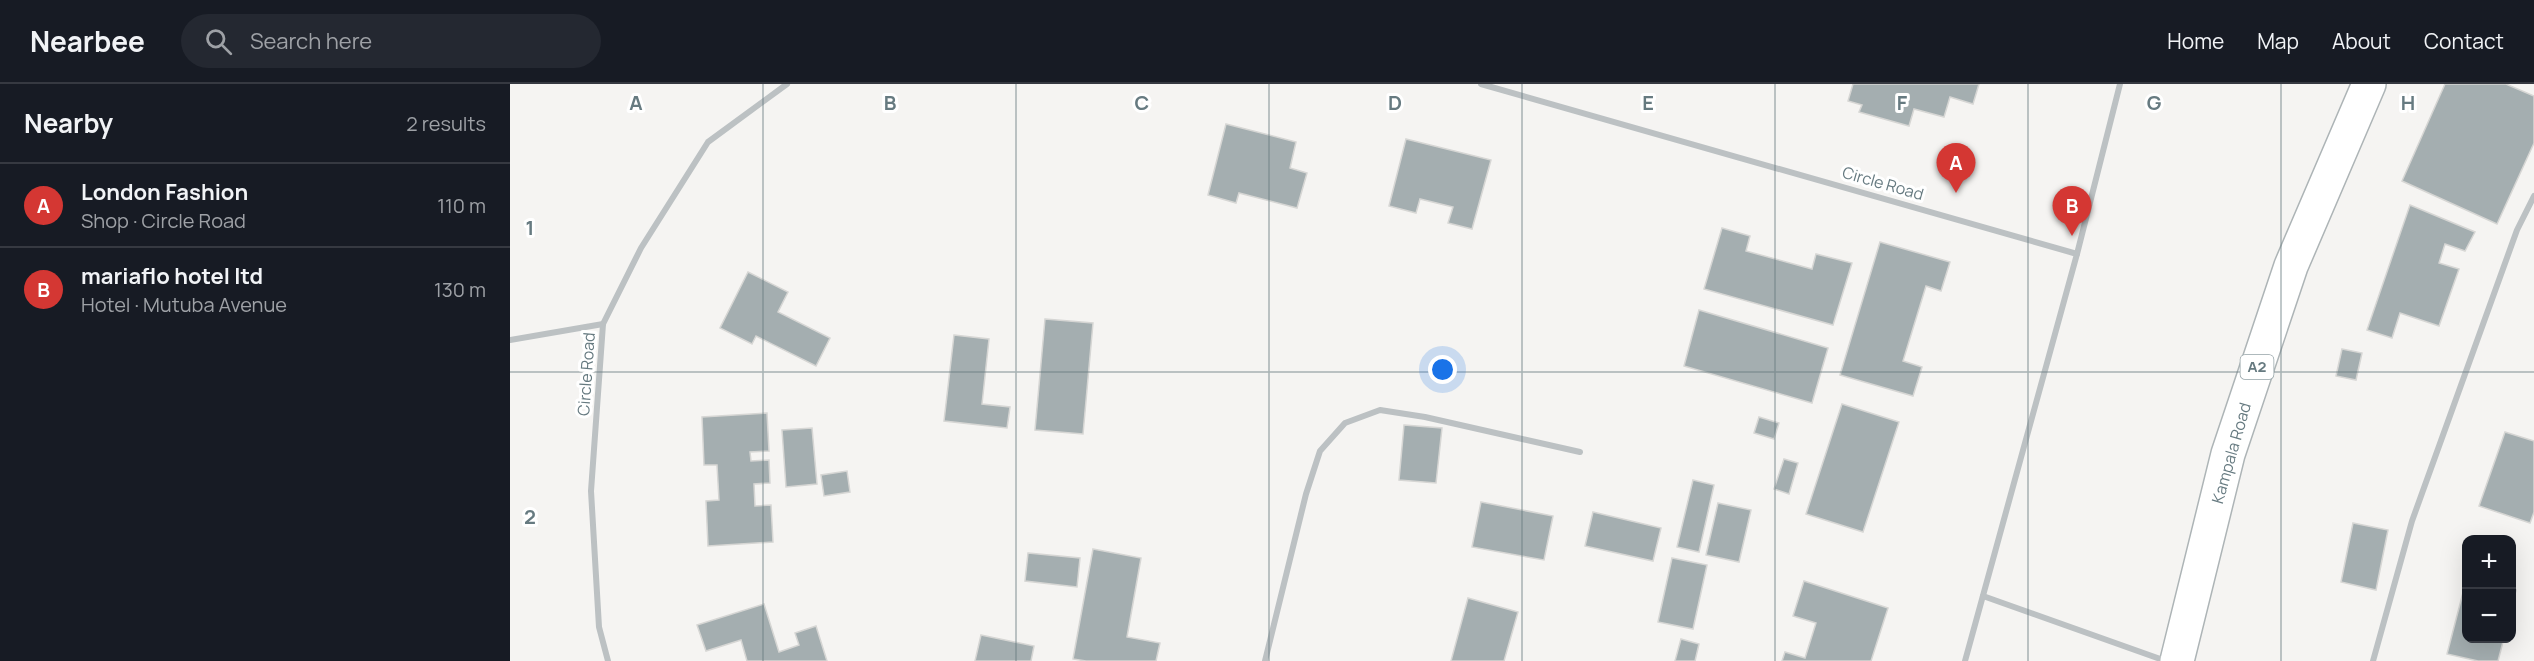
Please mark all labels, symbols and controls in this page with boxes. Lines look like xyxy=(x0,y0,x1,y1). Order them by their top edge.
search box xyxy=(181,14,601,68)
text: Nearbee xyxy=(30,22,145,60)
icon: search xyxy=(202,25,235,58)
text: Search here xyxy=(250,26,372,56)
text: Home xyxy=(2167,27,2224,55)
text: Map xyxy=(2257,27,2299,55)
text: About xyxy=(2332,27,2391,55)
text: Contact xyxy=(2424,27,2504,55)
text: A xyxy=(629,89,643,116)
text: B xyxy=(884,89,897,116)
text: C xyxy=(1135,89,1149,116)
text: D xyxy=(1388,89,1402,116)
text: E xyxy=(1642,89,1654,116)
text: F xyxy=(1897,89,1908,116)
text: G xyxy=(2147,89,2162,116)
text: H xyxy=(2401,89,2415,116)
text: Nearby xyxy=(24,105,113,141)
text: 2 results xyxy=(406,110,486,137)
pin: A xyxy=(1936,144,1976,193)
street label: Circle Road xyxy=(1840,161,1926,205)
text: London Fashion xyxy=(81,177,248,207)
pin: B xyxy=(2052,186,2092,236)
text: A xyxy=(37,192,50,219)
text: 110 m xyxy=(437,192,486,219)
text: Shop · Circle Road xyxy=(81,207,246,234)
text: 1 xyxy=(526,214,534,241)
text: mariaflo hotel ltd xyxy=(81,261,263,291)
text: B xyxy=(37,276,50,303)
text: 130 m xyxy=(434,276,486,303)
text: Hotel · Mutuba Avenue xyxy=(81,291,287,318)
street label: Circle Road xyxy=(572,332,600,416)
your location xyxy=(1428,355,1457,384)
road number: A2 xyxy=(2240,355,2274,379)
street label: Kampala Road xyxy=(2206,400,2256,506)
text: 2 xyxy=(524,503,536,530)
map controls xyxy=(2462,535,2516,643)
button: + xyxy=(2462,535,2516,589)
button: − xyxy=(2462,589,2516,643)

